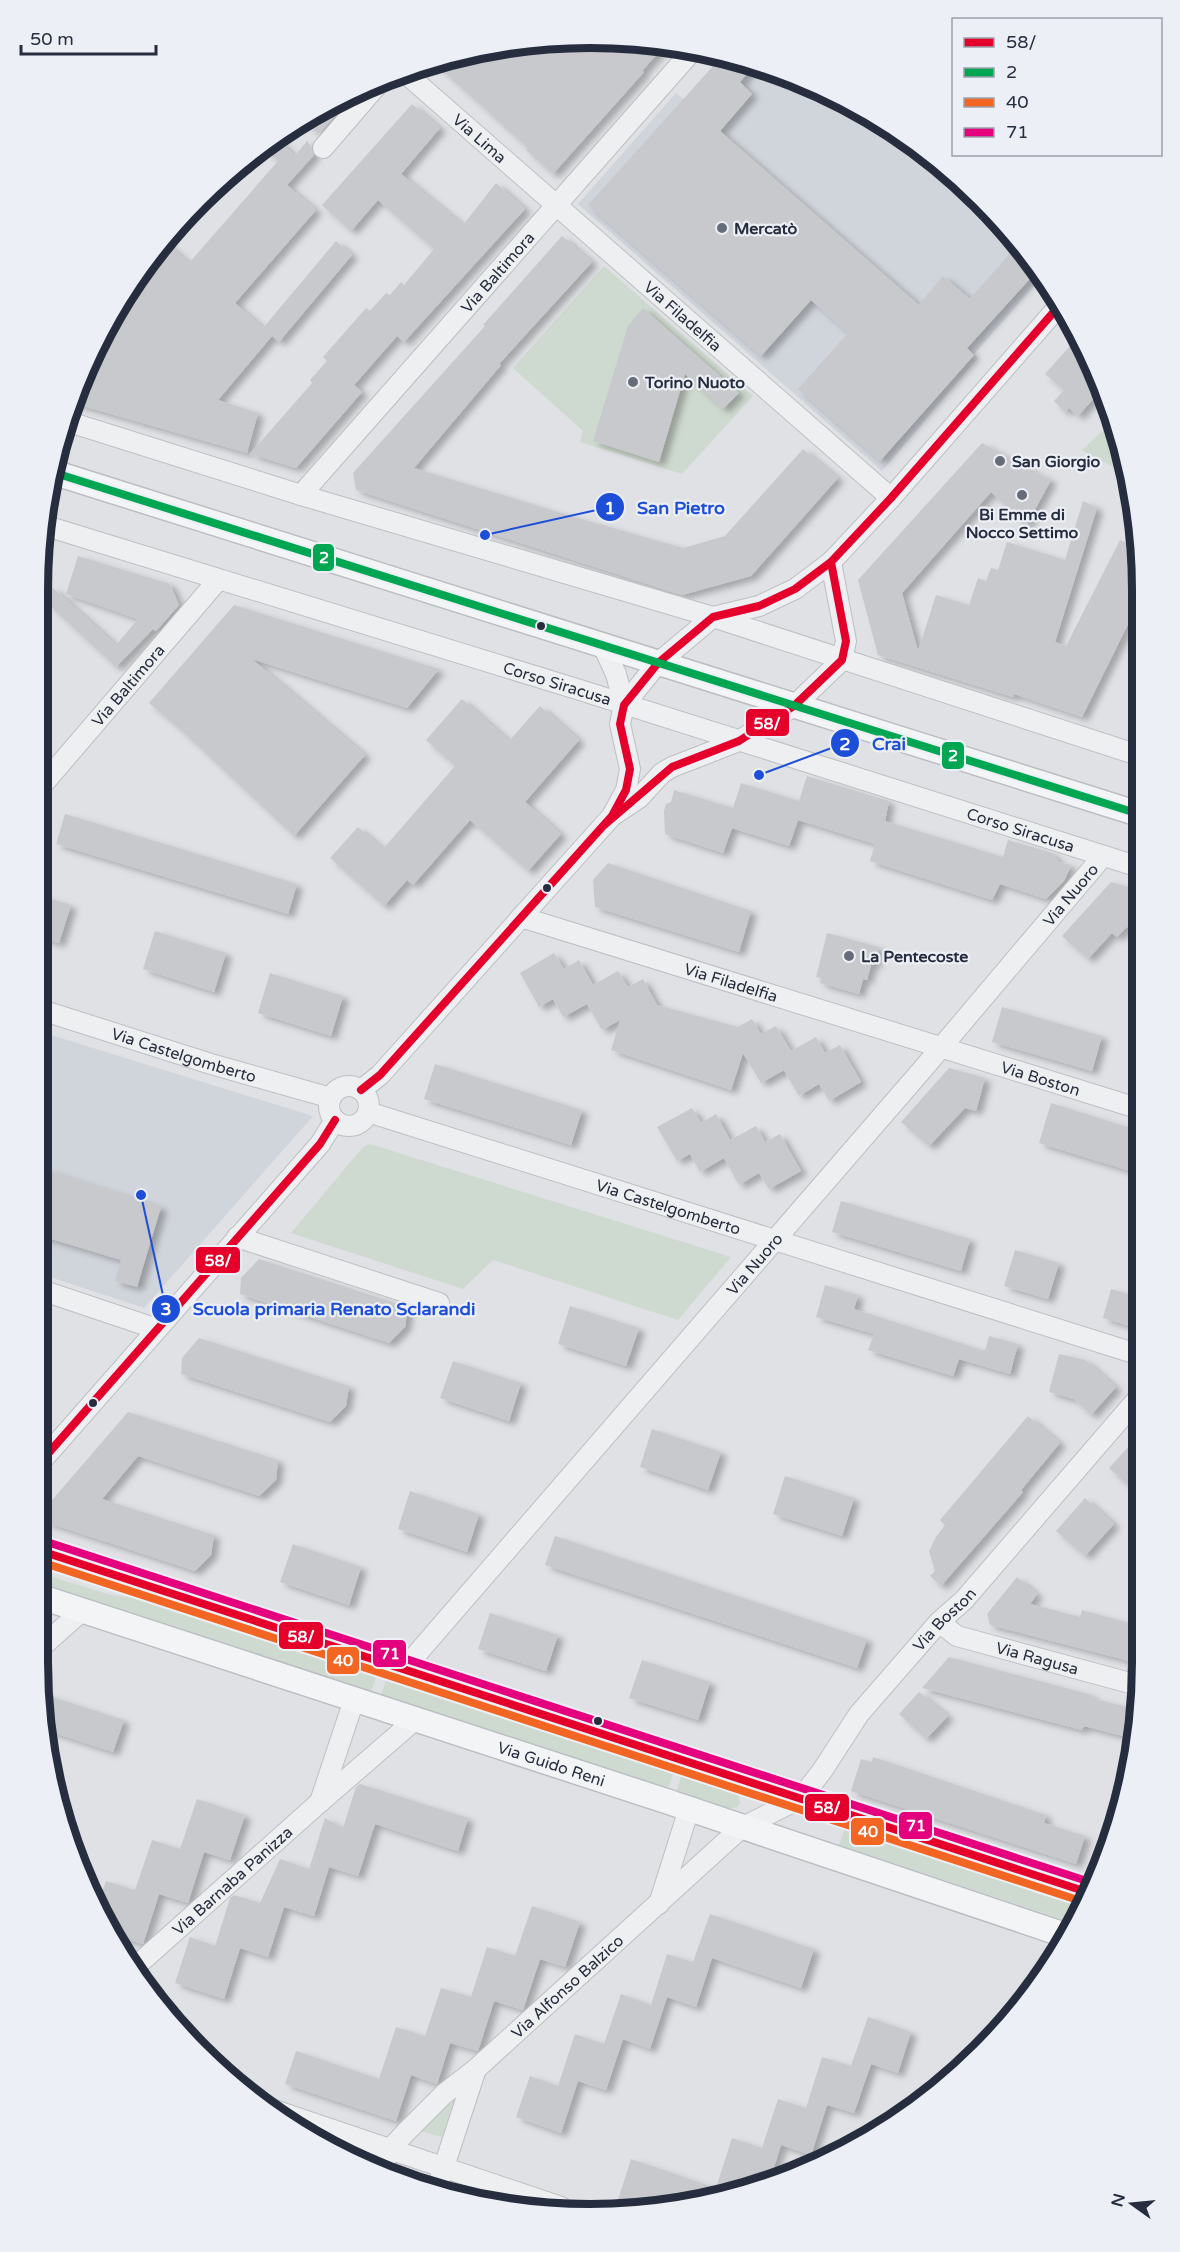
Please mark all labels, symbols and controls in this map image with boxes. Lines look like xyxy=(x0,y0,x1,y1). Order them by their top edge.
scale bar xyxy=(21,18,156,56)
legend xyxy=(952,18,1162,156)
text: 50 m xyxy=(30,28,74,50)
text: 58/ xyxy=(1006,31,1037,53)
text: 2 xyxy=(1006,61,1017,83)
text: 40 xyxy=(1006,91,1029,113)
street label: Via Lima xyxy=(448,110,510,168)
text: 71 xyxy=(1006,121,1029,143)
place label: Mercatò xyxy=(734,219,798,239)
marker: Mercatò xyxy=(715,221,729,235)
street label: Via Baltimora xyxy=(457,228,539,318)
street label: Via Filadelfia xyxy=(639,277,725,356)
place label: Torino Nuoto xyxy=(644,373,745,393)
marker: Torino Nuoto xyxy=(626,375,640,389)
place label: San Giorgio xyxy=(1012,452,1101,472)
marker: San Giorgio xyxy=(993,454,1007,468)
marker: Bi Emme di Nocco Settimo xyxy=(1015,488,1029,502)
callout: San Pietro xyxy=(595,489,737,525)
text: 1 xyxy=(604,497,616,519)
text: San Pietro xyxy=(637,497,725,519)
place label: Bi Emme di Nocco Settimo xyxy=(966,505,1079,543)
line badge: 2 xyxy=(312,543,335,572)
text: 2 xyxy=(319,548,329,568)
unlabelled marker xyxy=(535,620,547,632)
street label: Via Baltimora xyxy=(88,641,169,731)
street label: Corso Siracusa xyxy=(500,658,614,710)
line badge: 58/ xyxy=(745,708,790,737)
text: 58/ xyxy=(753,714,781,734)
callout: Crai xyxy=(830,725,918,761)
text: 2 xyxy=(839,733,851,755)
text: Crai xyxy=(872,733,906,755)
line badge: 2 xyxy=(941,741,965,770)
text: 2 xyxy=(948,746,958,766)
street label: Corso Siracusa xyxy=(964,804,1077,857)
street label: Via Nuoro xyxy=(1039,860,1103,931)
unlabelled marker xyxy=(541,882,553,894)
place label: La Pentecoste xyxy=(861,947,968,967)
marker: La Pentecoste xyxy=(842,949,856,963)
street label: Via Filadelfia xyxy=(682,959,780,1007)
street label: Via Castelgomberto xyxy=(109,1024,258,1087)
street label: Via Boston xyxy=(998,1057,1082,1101)
street label: Via Castelgomberto xyxy=(593,1175,743,1240)
street label: Via Nuoro xyxy=(723,1229,787,1300)
line badge: 58/ xyxy=(195,1246,241,1274)
text: 58/ xyxy=(204,1251,232,1271)
callout: Scuola primaria Renato Sclarandi xyxy=(151,1291,487,1327)
text: 3 xyxy=(160,1298,172,1320)
text: Scuola primaria Renato Sclarandi xyxy=(193,1298,475,1320)
unlabelled marker xyxy=(87,1397,99,1409)
street label: Via Boston xyxy=(909,1584,981,1656)
line badge: 58/ xyxy=(278,1621,324,1650)
text: 58/ xyxy=(287,1627,315,1647)
street label: Via Ragusa xyxy=(993,1638,1081,1680)
line badge: 71 xyxy=(372,1639,407,1668)
text: 71 xyxy=(380,1644,400,1664)
line badge: 40 xyxy=(326,1646,360,1675)
text: 40 xyxy=(333,1651,353,1671)
unlabelled marker xyxy=(592,1715,604,1727)
street label: Via Guido Reni xyxy=(495,1738,607,1791)
line badge: 58/ xyxy=(804,1793,850,1822)
text: 58/ xyxy=(813,1798,841,1818)
line badge: 71 xyxy=(898,1811,933,1840)
text: 71 xyxy=(906,1816,926,1836)
line badge: 40 xyxy=(850,1817,885,1846)
street label: Via Barnaba Panizza xyxy=(168,1822,297,1940)
text: 40 xyxy=(858,1822,878,1842)
street label: Via Alfonso Balzico xyxy=(507,1931,628,2043)
north arrow xyxy=(1102,2174,1162,2234)
text: N xyxy=(1107,2192,1130,2209)

